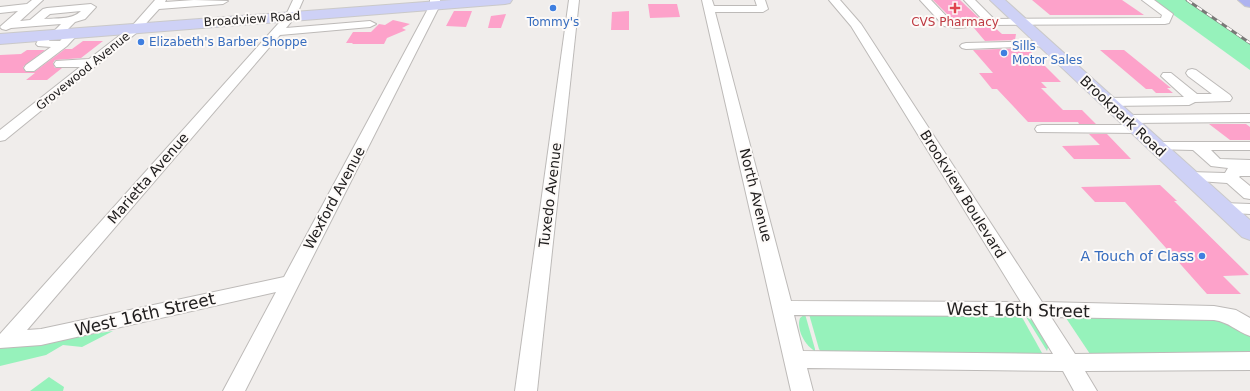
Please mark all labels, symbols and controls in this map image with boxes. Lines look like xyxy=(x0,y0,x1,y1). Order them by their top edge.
marker: Tommy's xyxy=(548,3,558,13)
marker: CVS Pharmacy xyxy=(950,3,960,13)
street label: Broadview Road xyxy=(203,9,301,29)
place label: Tommy's xyxy=(526,15,579,29)
place label: CVS Pharmacy xyxy=(911,15,999,29)
street label: Grovewood Avenue xyxy=(33,29,133,113)
place label: Elizabeth's Barber Shoppe xyxy=(149,35,307,49)
marker: Elizabeth's Barber Shoppe xyxy=(136,37,146,47)
place label: Sills Motor Sales xyxy=(1012,39,1082,67)
marker: Sills Motor Sales xyxy=(999,48,1009,58)
street label: Brookpark Road xyxy=(1077,72,1169,160)
street label: Brookview Boulevard xyxy=(917,127,1009,261)
street label: Marietta Avenue xyxy=(104,129,192,227)
street label: Tuxedo Avenue xyxy=(535,142,564,249)
street label: Wexford Avenue xyxy=(300,144,368,252)
street label: North Avenue xyxy=(737,147,775,243)
place label: A Touch of Class xyxy=(1081,248,1194,264)
marker: A Touch of Class xyxy=(1197,251,1207,261)
street label: West 16th Street xyxy=(73,288,217,340)
street label: West 16th Street xyxy=(946,299,1090,321)

